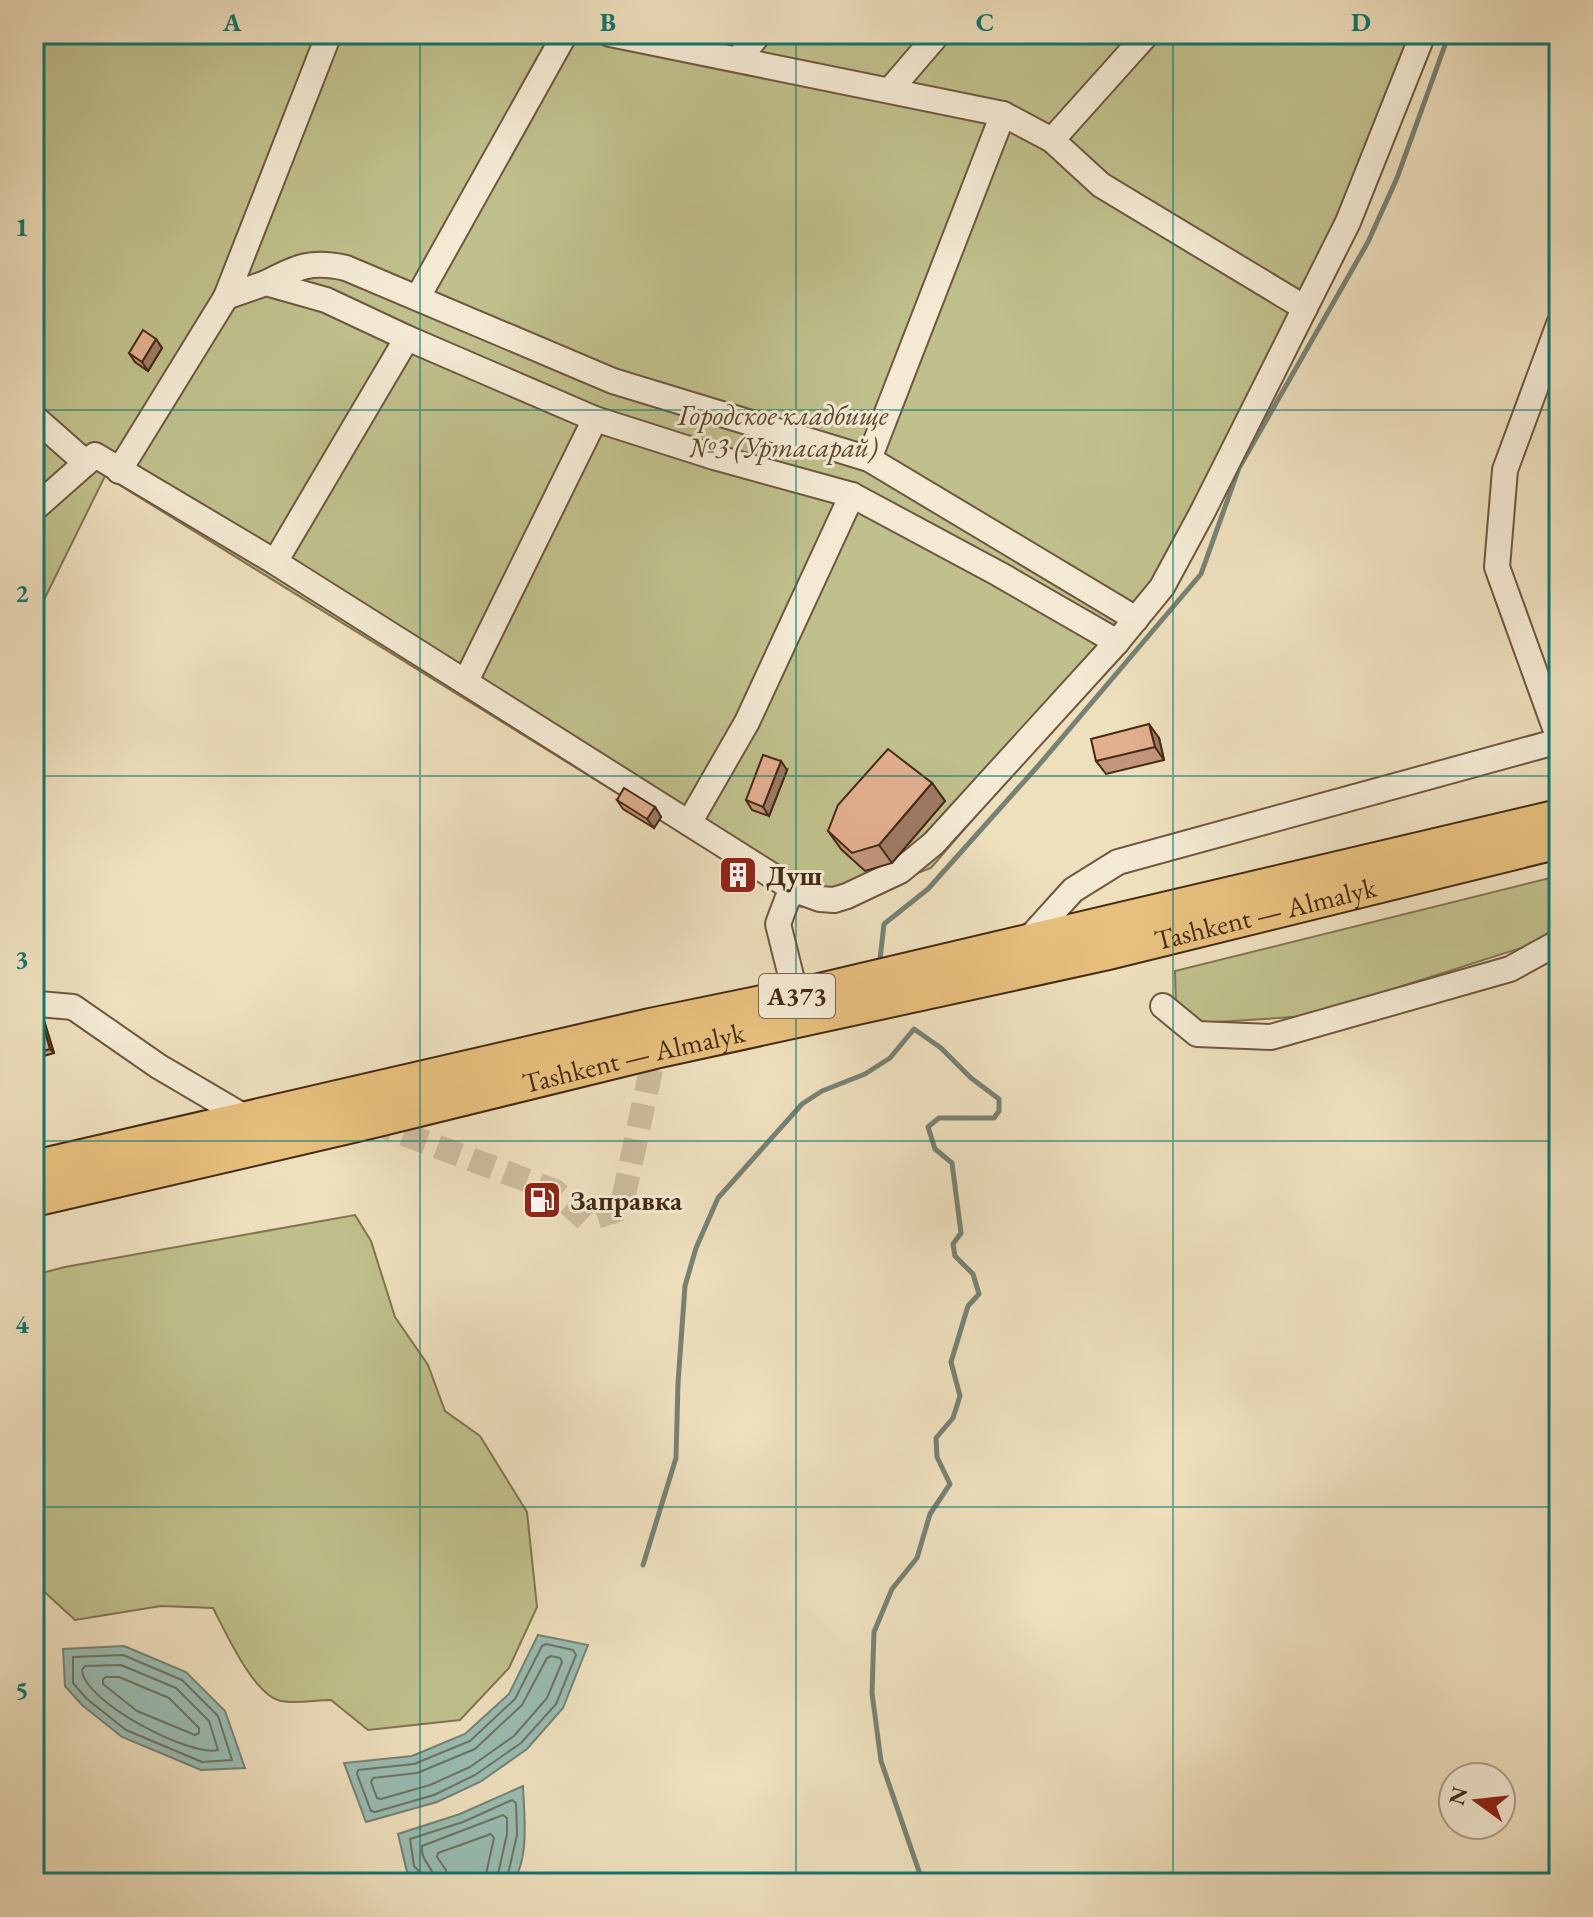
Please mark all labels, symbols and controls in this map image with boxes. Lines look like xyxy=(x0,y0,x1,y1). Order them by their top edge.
text: A xyxy=(222,5,242,39)
text: B xyxy=(600,5,616,39)
text: C xyxy=(976,5,994,39)
text: D xyxy=(1351,5,1371,39)
text: 1 xyxy=(15,210,29,244)
park label: Городское кладбище №3 (Уртасарай) xyxy=(677,397,889,465)
text: 2 xyxy=(15,576,29,610)
building icon: Душ xyxy=(717,854,759,896)
place label: Душ xyxy=(766,857,823,893)
street label: Tashkent — Almalyk xyxy=(1151,868,1381,958)
text: 3 xyxy=(15,942,29,976)
road number: A373 xyxy=(759,974,835,1018)
street label: Tashkent — Almalyk xyxy=(519,1014,749,1101)
fuel station icon: Заправка xyxy=(521,1179,563,1221)
place label: Заправка xyxy=(570,1182,683,1218)
text: 4 xyxy=(15,1307,29,1341)
text: 5 xyxy=(15,1673,29,1707)
north arrow xyxy=(1437,1761,1517,1841)
text: N xyxy=(1442,1783,1475,1808)

